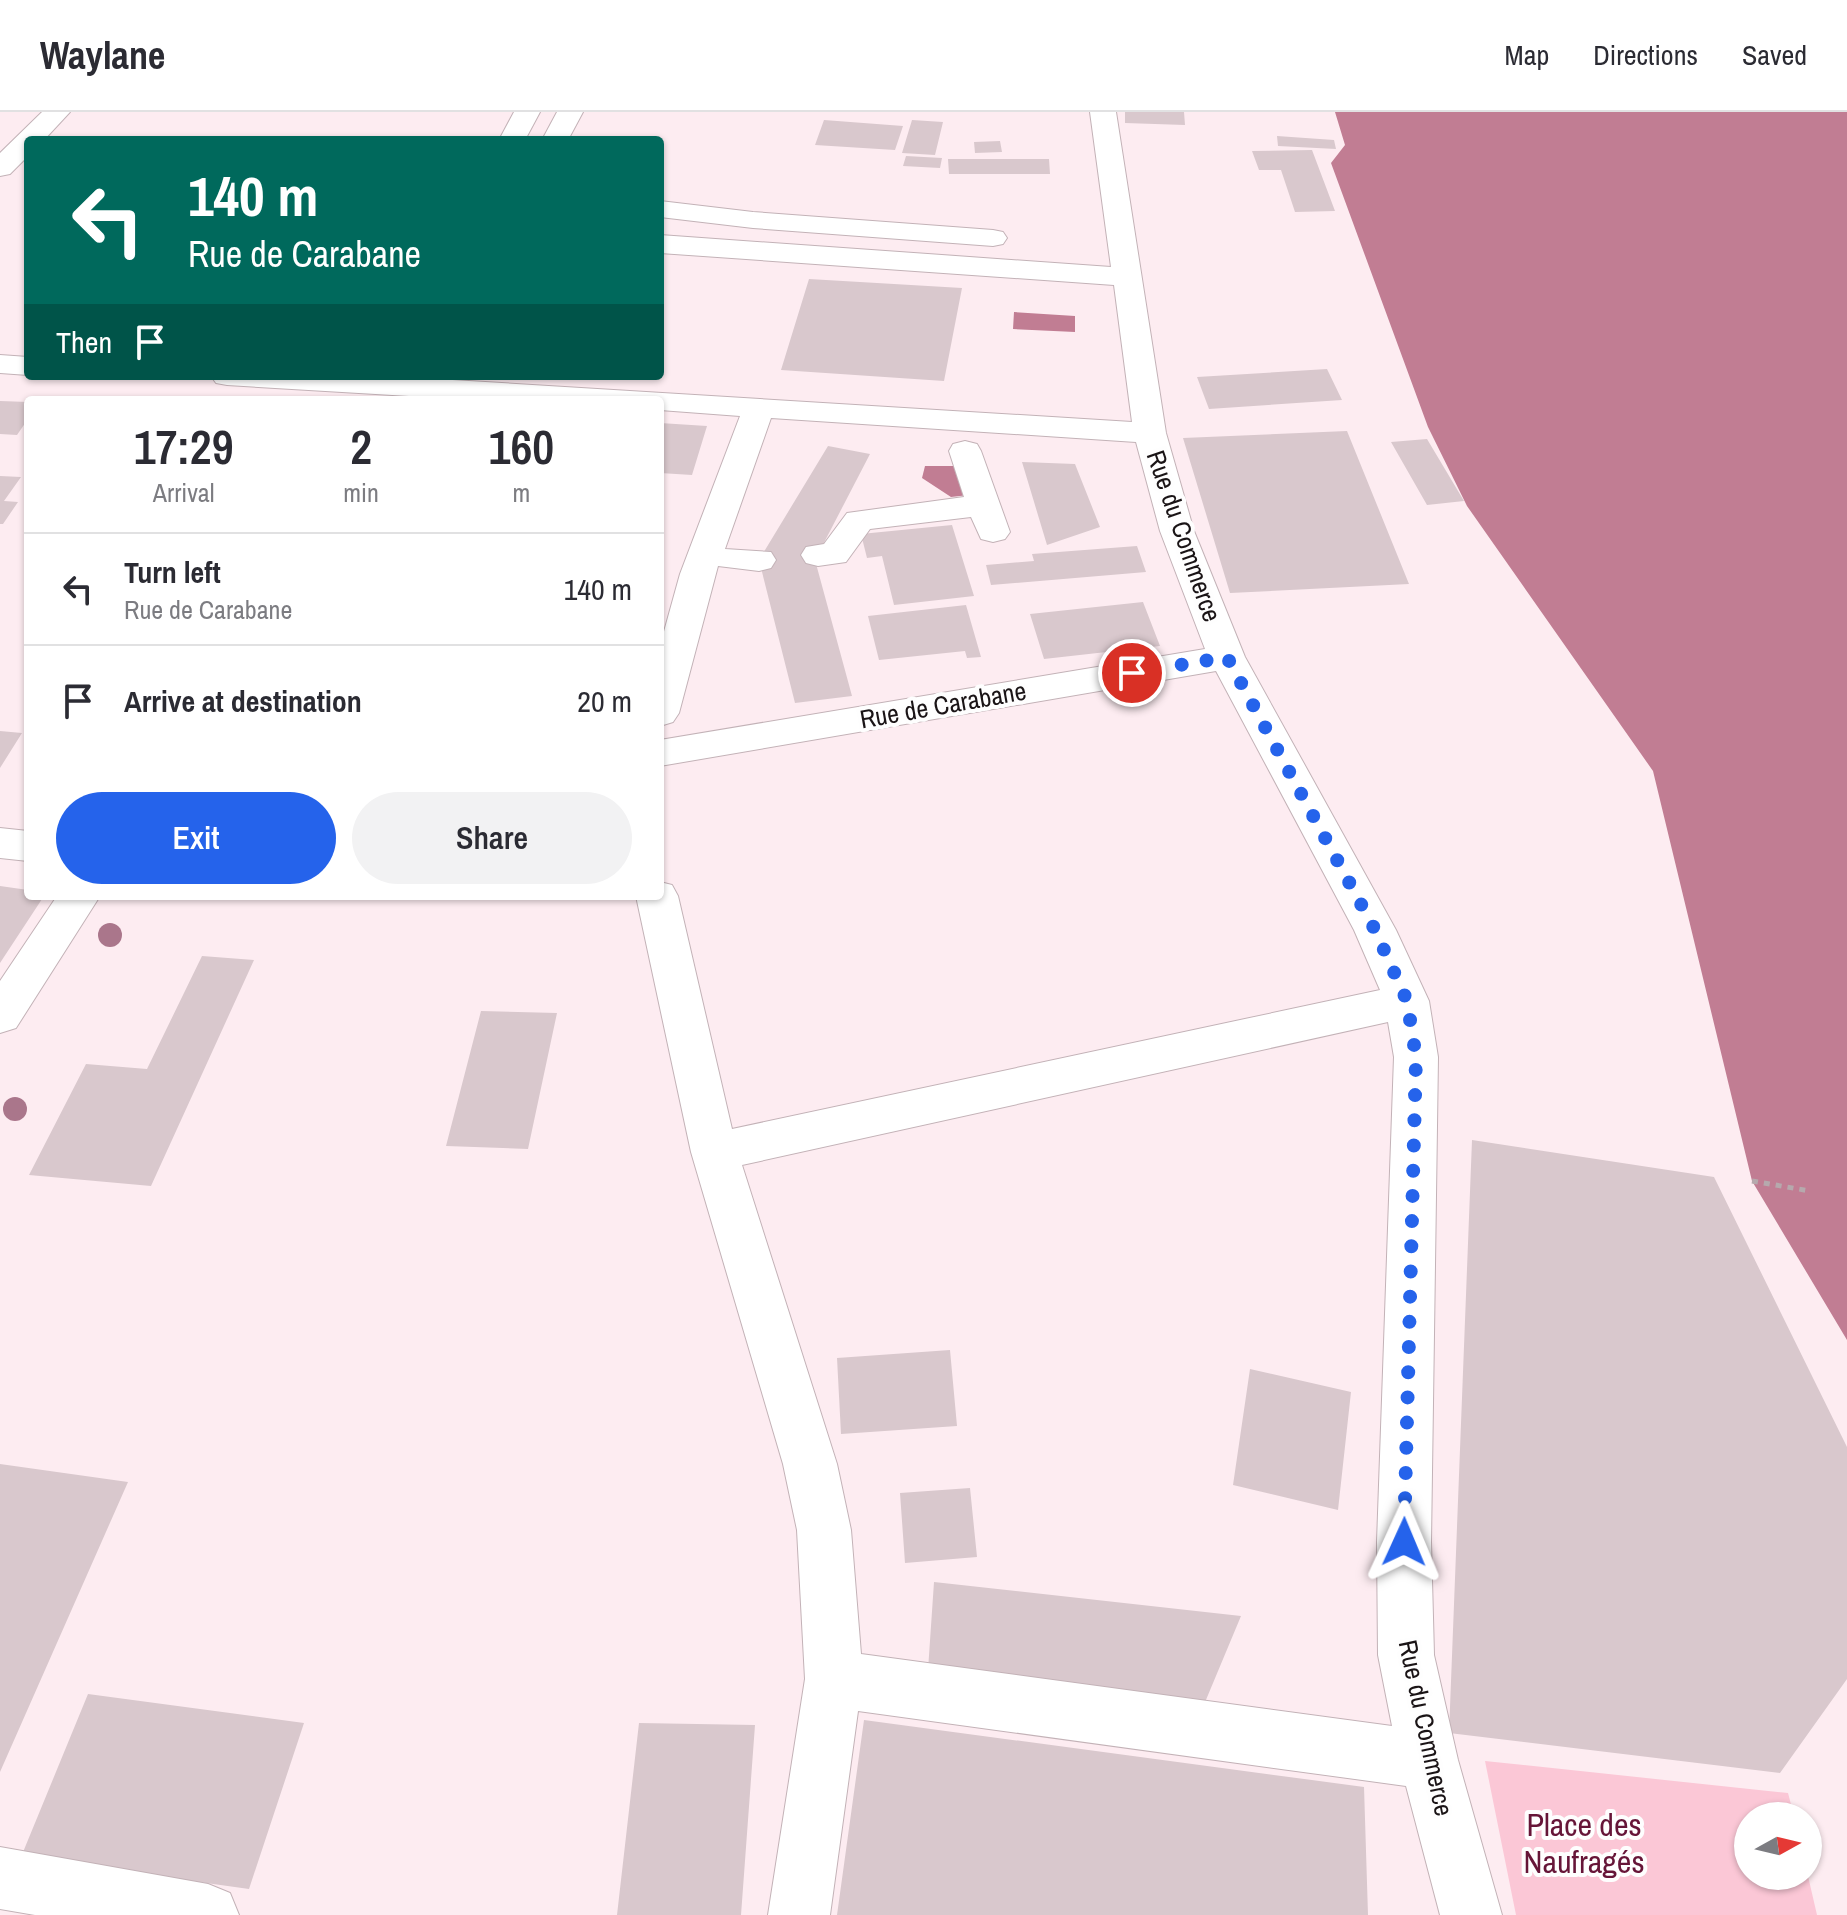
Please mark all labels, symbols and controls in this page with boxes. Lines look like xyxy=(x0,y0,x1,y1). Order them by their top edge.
text: Waylane xyxy=(40,30,165,81)
text: Map xyxy=(1505,36,1549,74)
text: Directions xyxy=(1593,36,1698,74)
text: Saved xyxy=(1742,36,1807,74)
text: 140 m xyxy=(188,158,318,233)
icon: left xyxy=(56,168,160,272)
text: Rue de Carabane xyxy=(188,230,421,278)
icon: arrive xyxy=(128,320,172,364)
text: Then xyxy=(56,322,112,362)
text: 17:29 xyxy=(134,414,234,479)
text: 2 xyxy=(350,414,372,479)
text: 160 xyxy=(489,414,554,479)
street label: Rue du Commerce xyxy=(1139,446,1230,626)
text: Arrival xyxy=(153,475,214,510)
text: min xyxy=(343,475,379,510)
text: m xyxy=(513,475,530,510)
text: Turn left xyxy=(124,552,221,592)
icon: left xyxy=(56,567,100,611)
text: 140 m xyxy=(564,569,632,609)
text: Rue de Carabane xyxy=(124,592,292,627)
pin xyxy=(1098,639,1166,707)
icon: arrive xyxy=(1110,651,1154,695)
street label: Rue de Carabane xyxy=(857,673,1029,736)
icon: arrive xyxy=(56,679,100,723)
text: Arrive at destination xyxy=(124,681,362,721)
text: 20 m xyxy=(577,681,632,721)
button: Exit xyxy=(56,792,336,884)
button: Share xyxy=(352,792,632,884)
position arrow xyxy=(1362,1500,1446,1584)
street label: Rue du Commerce xyxy=(1391,1637,1462,1819)
north arrow xyxy=(1734,1802,1822,1890)
map controls xyxy=(1734,1802,1822,1890)
park label: Place des Naufragés xyxy=(1523,1803,1645,1883)

